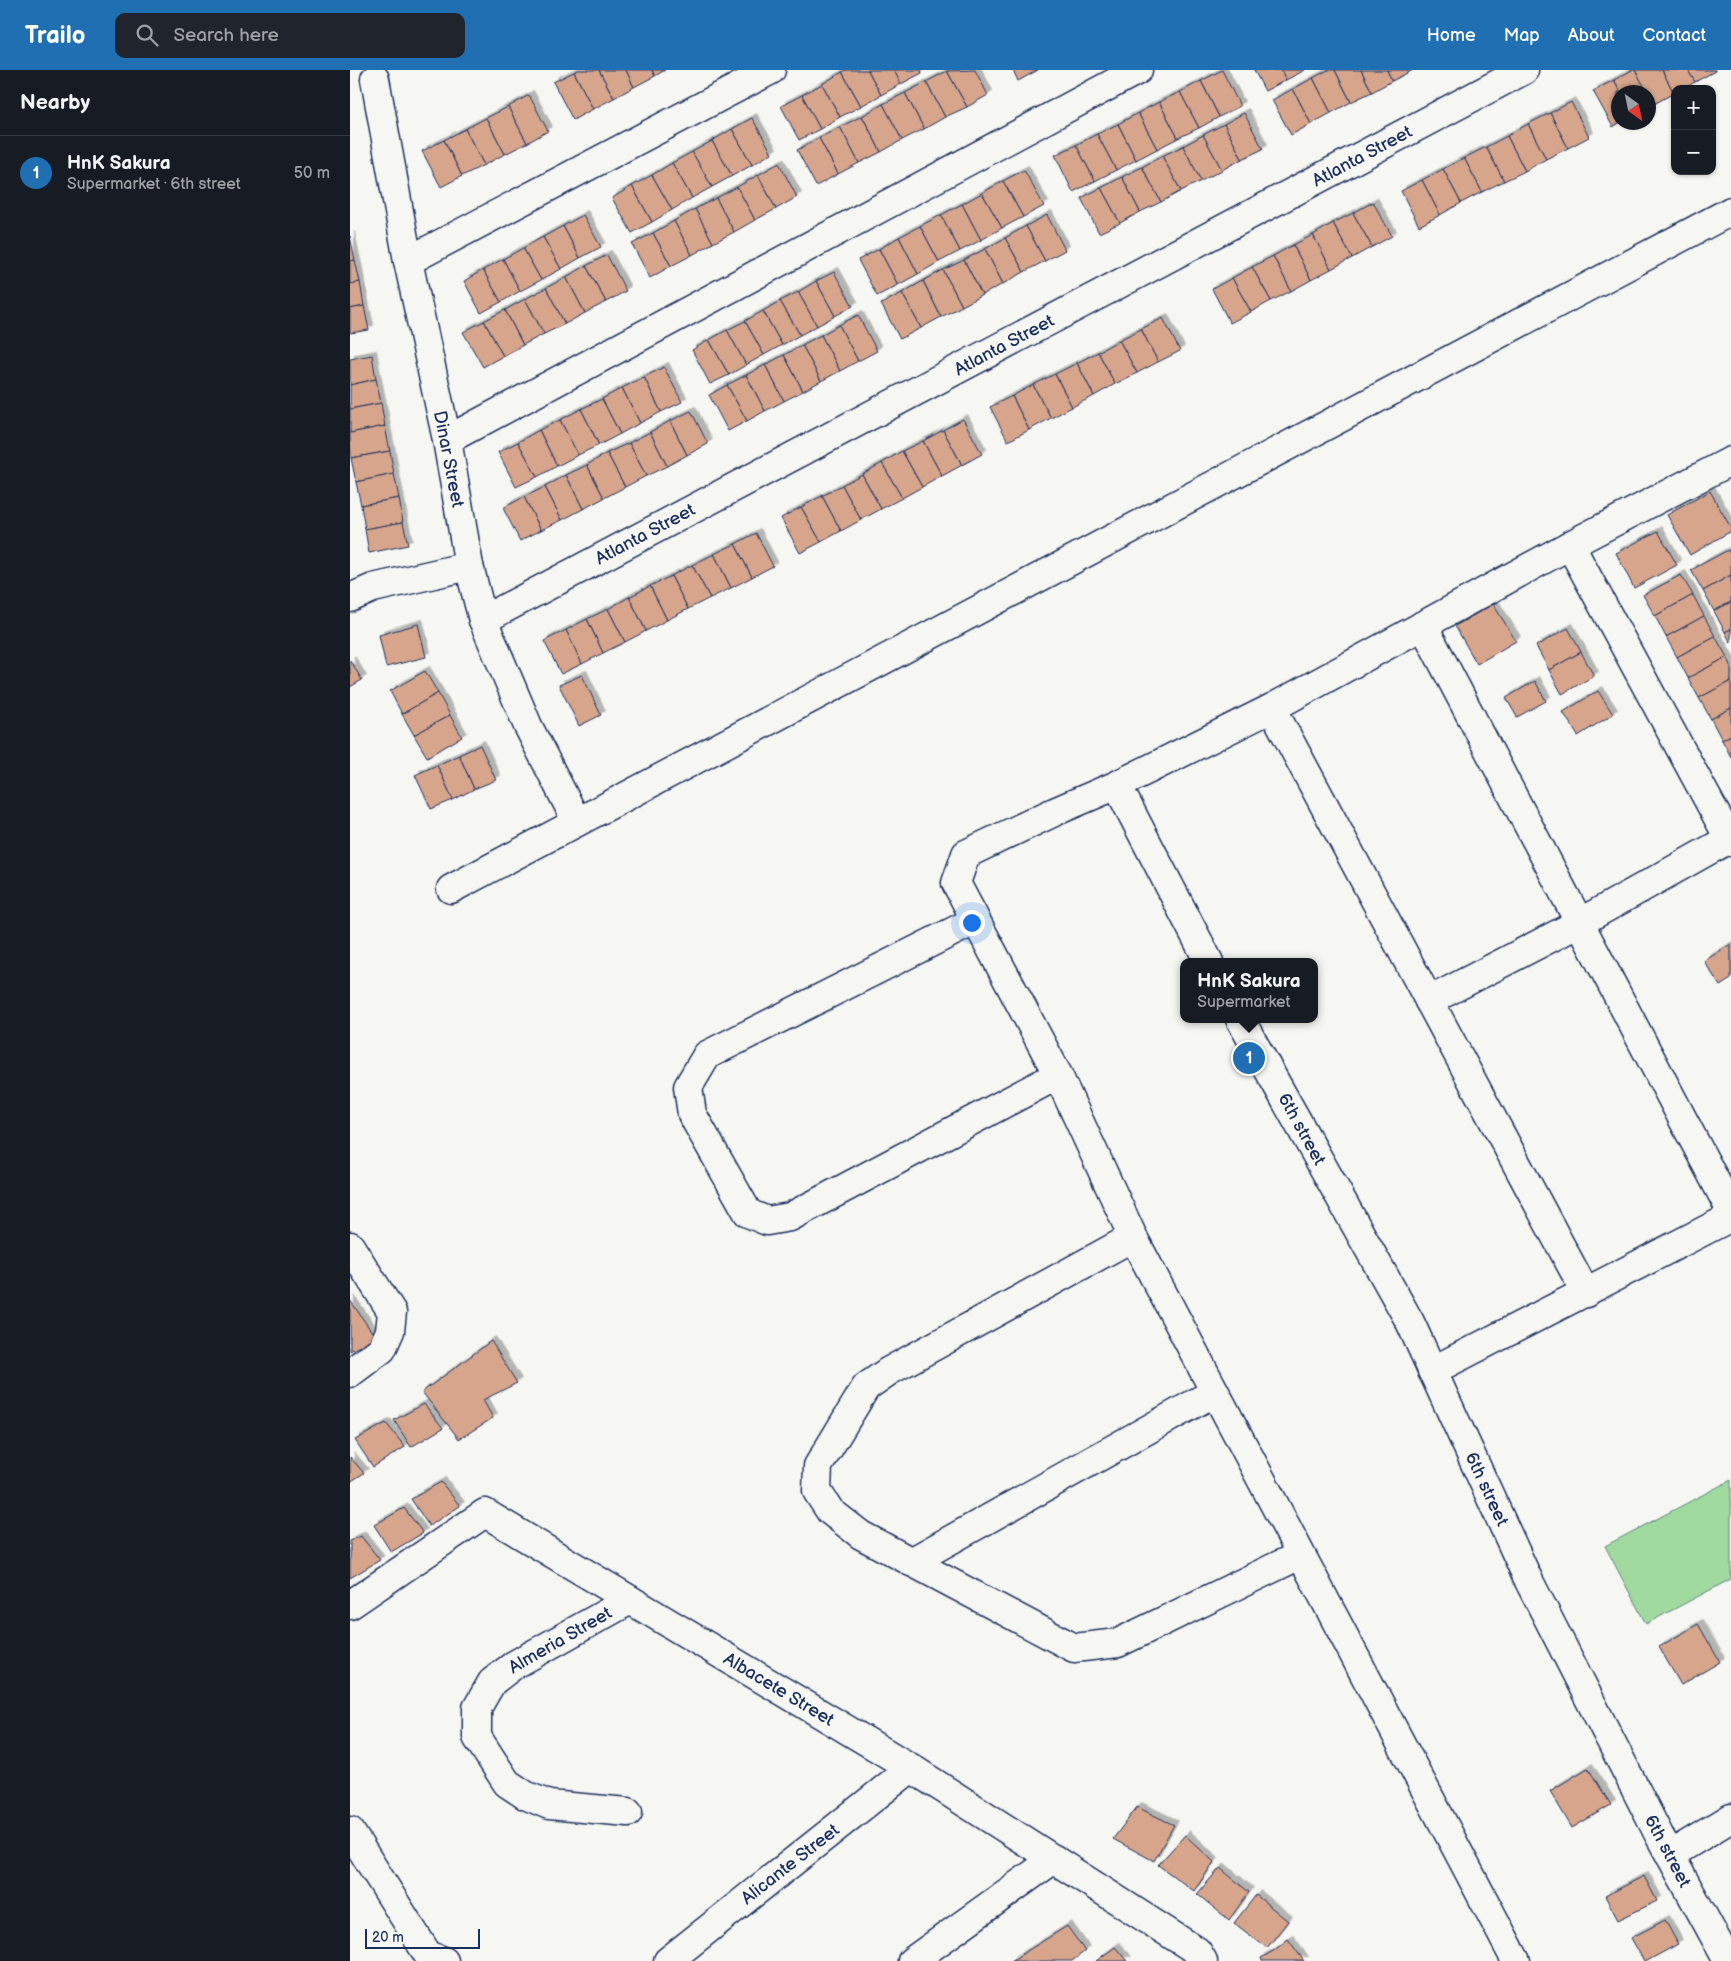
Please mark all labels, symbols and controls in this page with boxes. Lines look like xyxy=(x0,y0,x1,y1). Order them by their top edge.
search box xyxy=(115,13,465,58)
text: Trailo xyxy=(25,21,85,50)
icon: search xyxy=(133,21,161,49)
text: Search here xyxy=(173,24,279,47)
text: Home xyxy=(1427,25,1476,46)
text: Map xyxy=(1504,25,1540,46)
text: About xyxy=(1568,25,1615,46)
text: Contact xyxy=(1643,25,1706,46)
north arrow xyxy=(1611,85,1656,130)
map controls xyxy=(1671,85,1716,175)
button: + xyxy=(1671,85,1716,130)
text: Nearby xyxy=(20,90,90,115)
street label: Atlanta Street xyxy=(1309,121,1416,192)
button: − xyxy=(1671,130,1716,175)
text: HnK Sakura xyxy=(67,152,171,175)
text: 1 xyxy=(33,164,39,183)
text: 50 m xyxy=(294,164,330,183)
text: Supermarket · 6th street xyxy=(67,175,241,194)
street label: Atlanta Street xyxy=(951,310,1058,381)
street label: Dinar Street xyxy=(429,409,468,510)
street label: Atlanta Street xyxy=(592,499,699,570)
your location xyxy=(959,910,985,936)
popup xyxy=(1180,958,1318,1023)
text: HnK Sakura xyxy=(1197,970,1301,993)
text: Supermarket xyxy=(1197,993,1290,1012)
pin: 1 xyxy=(1233,1039,1265,1077)
street label: 6th street xyxy=(1273,1090,1330,1169)
street label: 6th street xyxy=(1460,1449,1513,1530)
street label: Almeria Street xyxy=(505,1602,616,1678)
street label: Albacete Street xyxy=(720,1648,838,1731)
street label: 6th street xyxy=(1640,1812,1696,1891)
street label: Alicante Street xyxy=(737,1819,844,1909)
scale bar xyxy=(365,1926,480,1949)
text: 20 m xyxy=(372,1929,404,1946)

